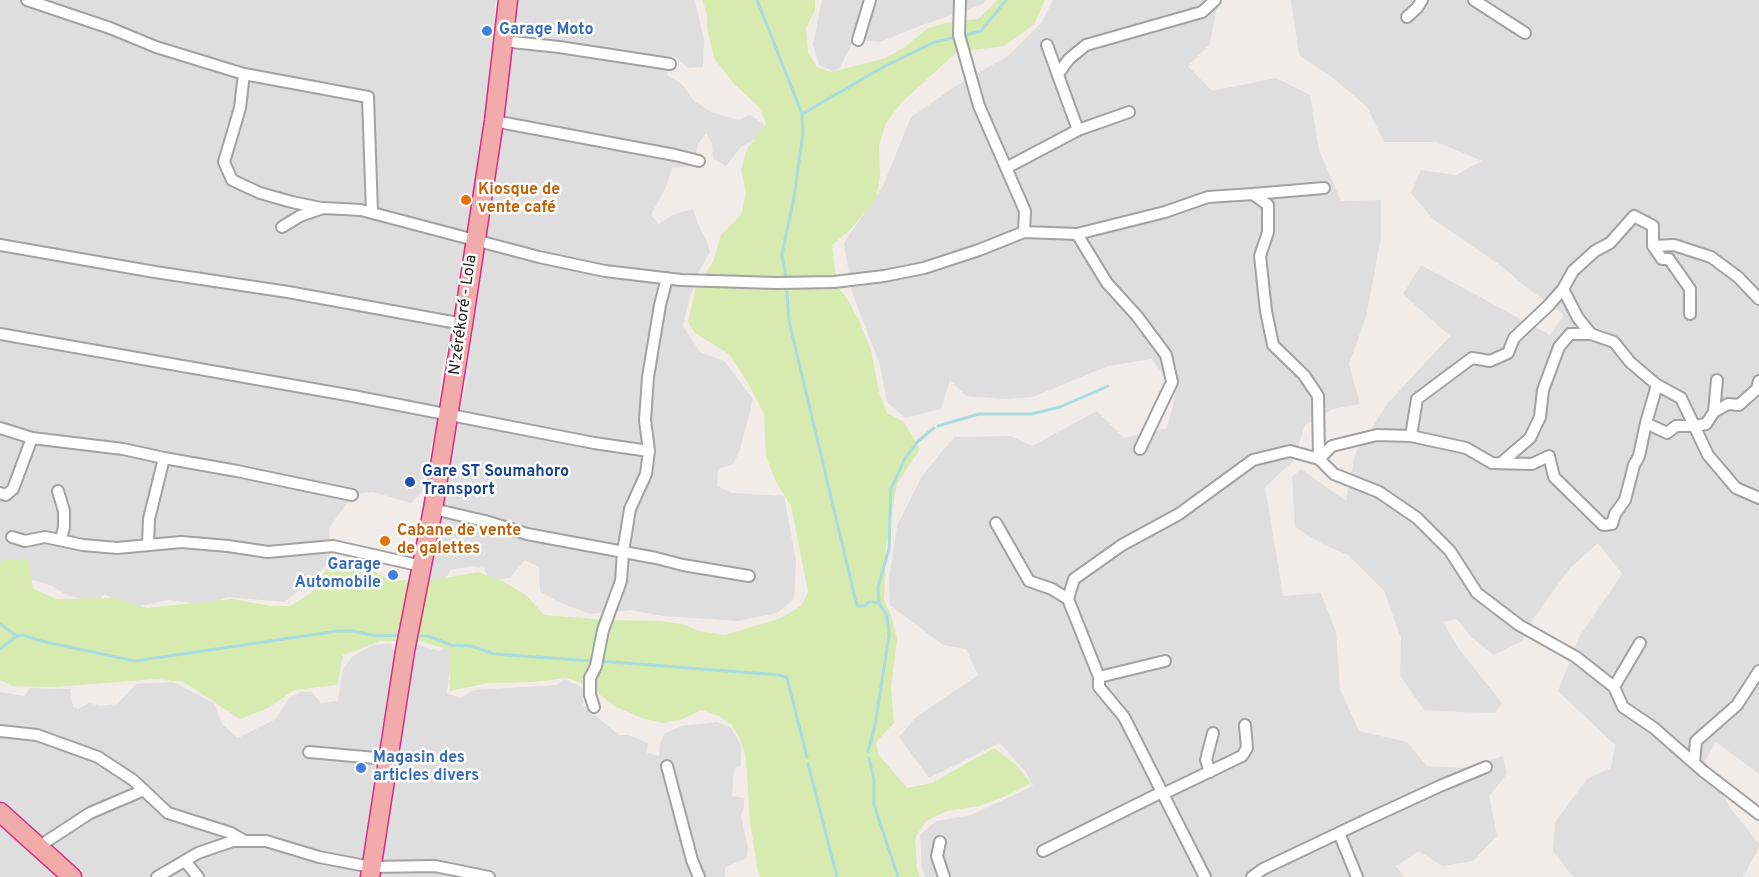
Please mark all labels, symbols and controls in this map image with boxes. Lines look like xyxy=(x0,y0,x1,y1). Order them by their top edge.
place label: Garage Moto xyxy=(499,21,594,41)
marker: Garage Moto xyxy=(480,24,494,38)
place label: Kiosque de vente café xyxy=(478,181,560,219)
marker: Kiosque de vente café xyxy=(459,193,473,207)
street label: N'zérékoré - Lola xyxy=(446,254,482,376)
place label: Gare ST Soumahoro Transport xyxy=(422,463,569,501)
marker: Gare ST Soumahoro Transport xyxy=(403,475,417,489)
place label: Cabane de vente de galettes xyxy=(397,522,521,560)
marker: Cabane de vente de galettes xyxy=(378,534,392,548)
place label: Garage Automobile xyxy=(294,556,381,594)
marker: Garage Automobile xyxy=(386,568,400,582)
place label: Magasin des articles divers xyxy=(373,749,479,787)
marker: Magasin des articles divers xyxy=(354,761,368,775)

